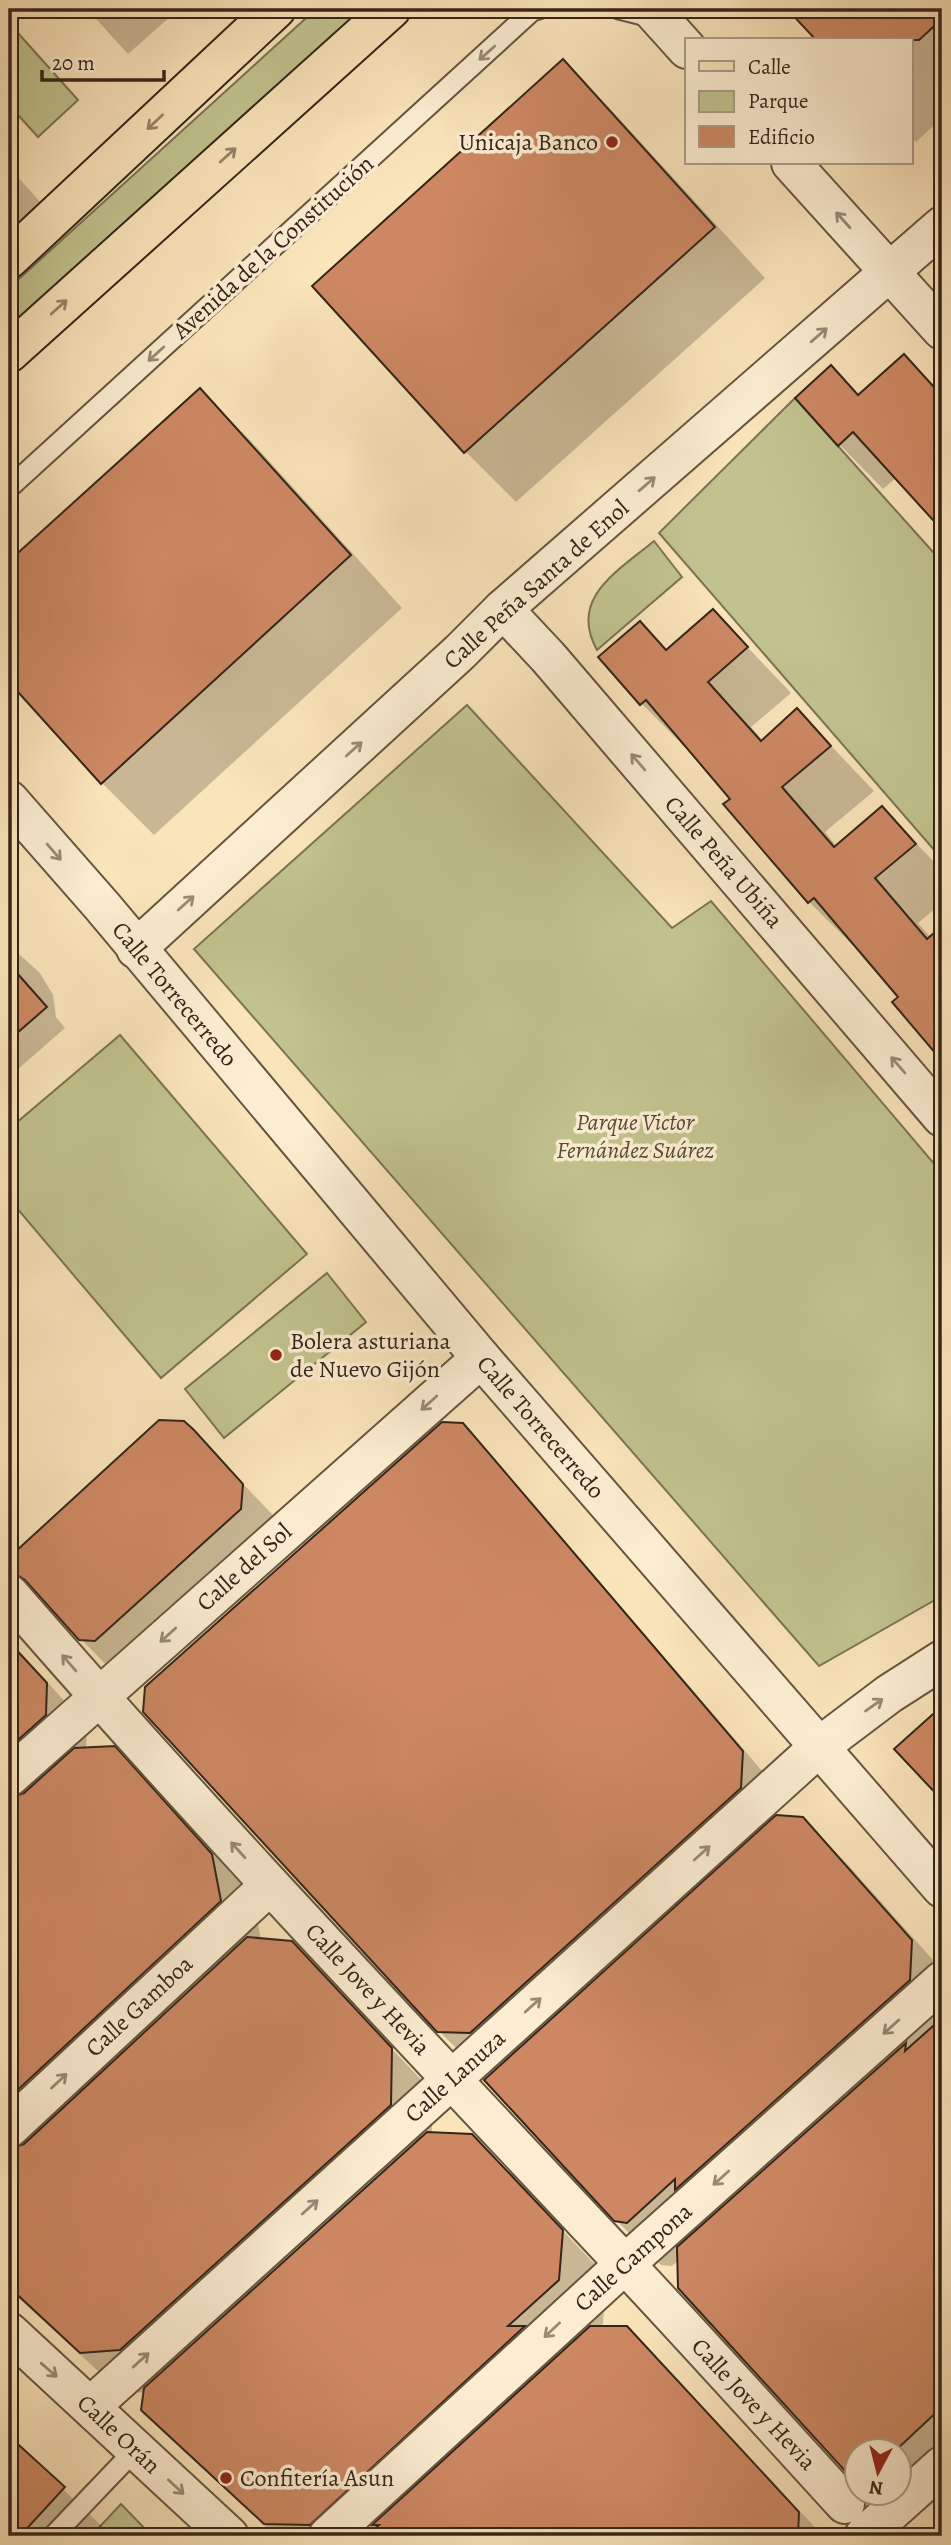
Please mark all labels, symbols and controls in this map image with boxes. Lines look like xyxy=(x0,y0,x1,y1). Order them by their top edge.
scale bar xyxy=(42,38,164,82)
legend xyxy=(685,38,912,164)
one-way arrow xyxy=(479,44,496,61)
text: 20 m xyxy=(52,49,95,77)
text: Calle xyxy=(748,53,791,81)
text: Parque xyxy=(748,87,808,115)
one-way arrow xyxy=(147,114,164,131)
text: Edificio xyxy=(748,123,815,151)
place label: Unicaja Banco xyxy=(459,126,598,158)
marker: Unicaja Banco xyxy=(604,134,620,150)
one-way arrow xyxy=(219,147,237,163)
street label: Avenida de la Constitución xyxy=(165,148,380,347)
one-way arrow xyxy=(835,212,852,229)
one-way arrow xyxy=(50,300,68,316)
one-way arrow xyxy=(809,327,827,343)
one-way arrow xyxy=(147,346,165,362)
one-way arrow xyxy=(638,476,656,492)
street label: Calle Peña Santa de Enol xyxy=(436,492,636,676)
one-way arrow xyxy=(345,741,363,757)
one-way arrow xyxy=(630,754,646,772)
street label: Calle Peña Ubiña xyxy=(658,789,791,936)
one-way arrow xyxy=(46,843,62,861)
one-way arrow xyxy=(177,894,194,911)
street label: Calle Torrecerredo xyxy=(105,915,245,1073)
one-way arrow xyxy=(890,1056,906,1074)
park label: Parque Victor Fernández Suárez xyxy=(556,1106,714,1166)
place label: Bolera asturiana de Nuevo Gijón xyxy=(290,1325,452,1385)
marker: Bolera asturiana de Nuevo Gijón xyxy=(268,1347,284,1363)
street label: Calle Torrecerredo xyxy=(470,1348,612,1506)
one-way arrow xyxy=(420,1395,438,1411)
street label: Calle del Sol xyxy=(190,1516,299,1618)
one-way arrow xyxy=(159,1627,177,1643)
one-way arrow xyxy=(61,1654,77,1672)
one-way arrow xyxy=(864,1698,883,1712)
one-way arrow xyxy=(230,1841,246,1859)
one-way arrow xyxy=(693,1845,711,1861)
street label: Calle Jove y Hevia xyxy=(298,1916,438,2063)
street label: Calle Gamboa xyxy=(78,1947,200,2064)
one-way arrow xyxy=(524,1997,542,2013)
one-way arrow xyxy=(882,2019,900,2035)
street label: Calle Lanuza xyxy=(398,2022,513,2130)
one-way arrow xyxy=(50,2073,67,2090)
one-way arrow xyxy=(712,2170,730,2186)
street label: Calle Campona xyxy=(567,2195,700,2319)
one-way arrow xyxy=(301,2199,318,2216)
one-way arrow xyxy=(544,2322,561,2339)
street label: Calle Jove y Hevia xyxy=(684,2331,824,2478)
one-way arrow xyxy=(132,2352,149,2369)
one-way arrow xyxy=(40,2362,58,2378)
street label: Calle Orán xyxy=(70,2387,168,2481)
north arrow xyxy=(842,2436,912,2506)
place label: Confitería Asun xyxy=(240,2462,394,2494)
marker: Confitería Asun xyxy=(218,2470,234,2486)
text: N xyxy=(867,2474,885,2502)
one-way arrow xyxy=(167,2478,184,2495)

